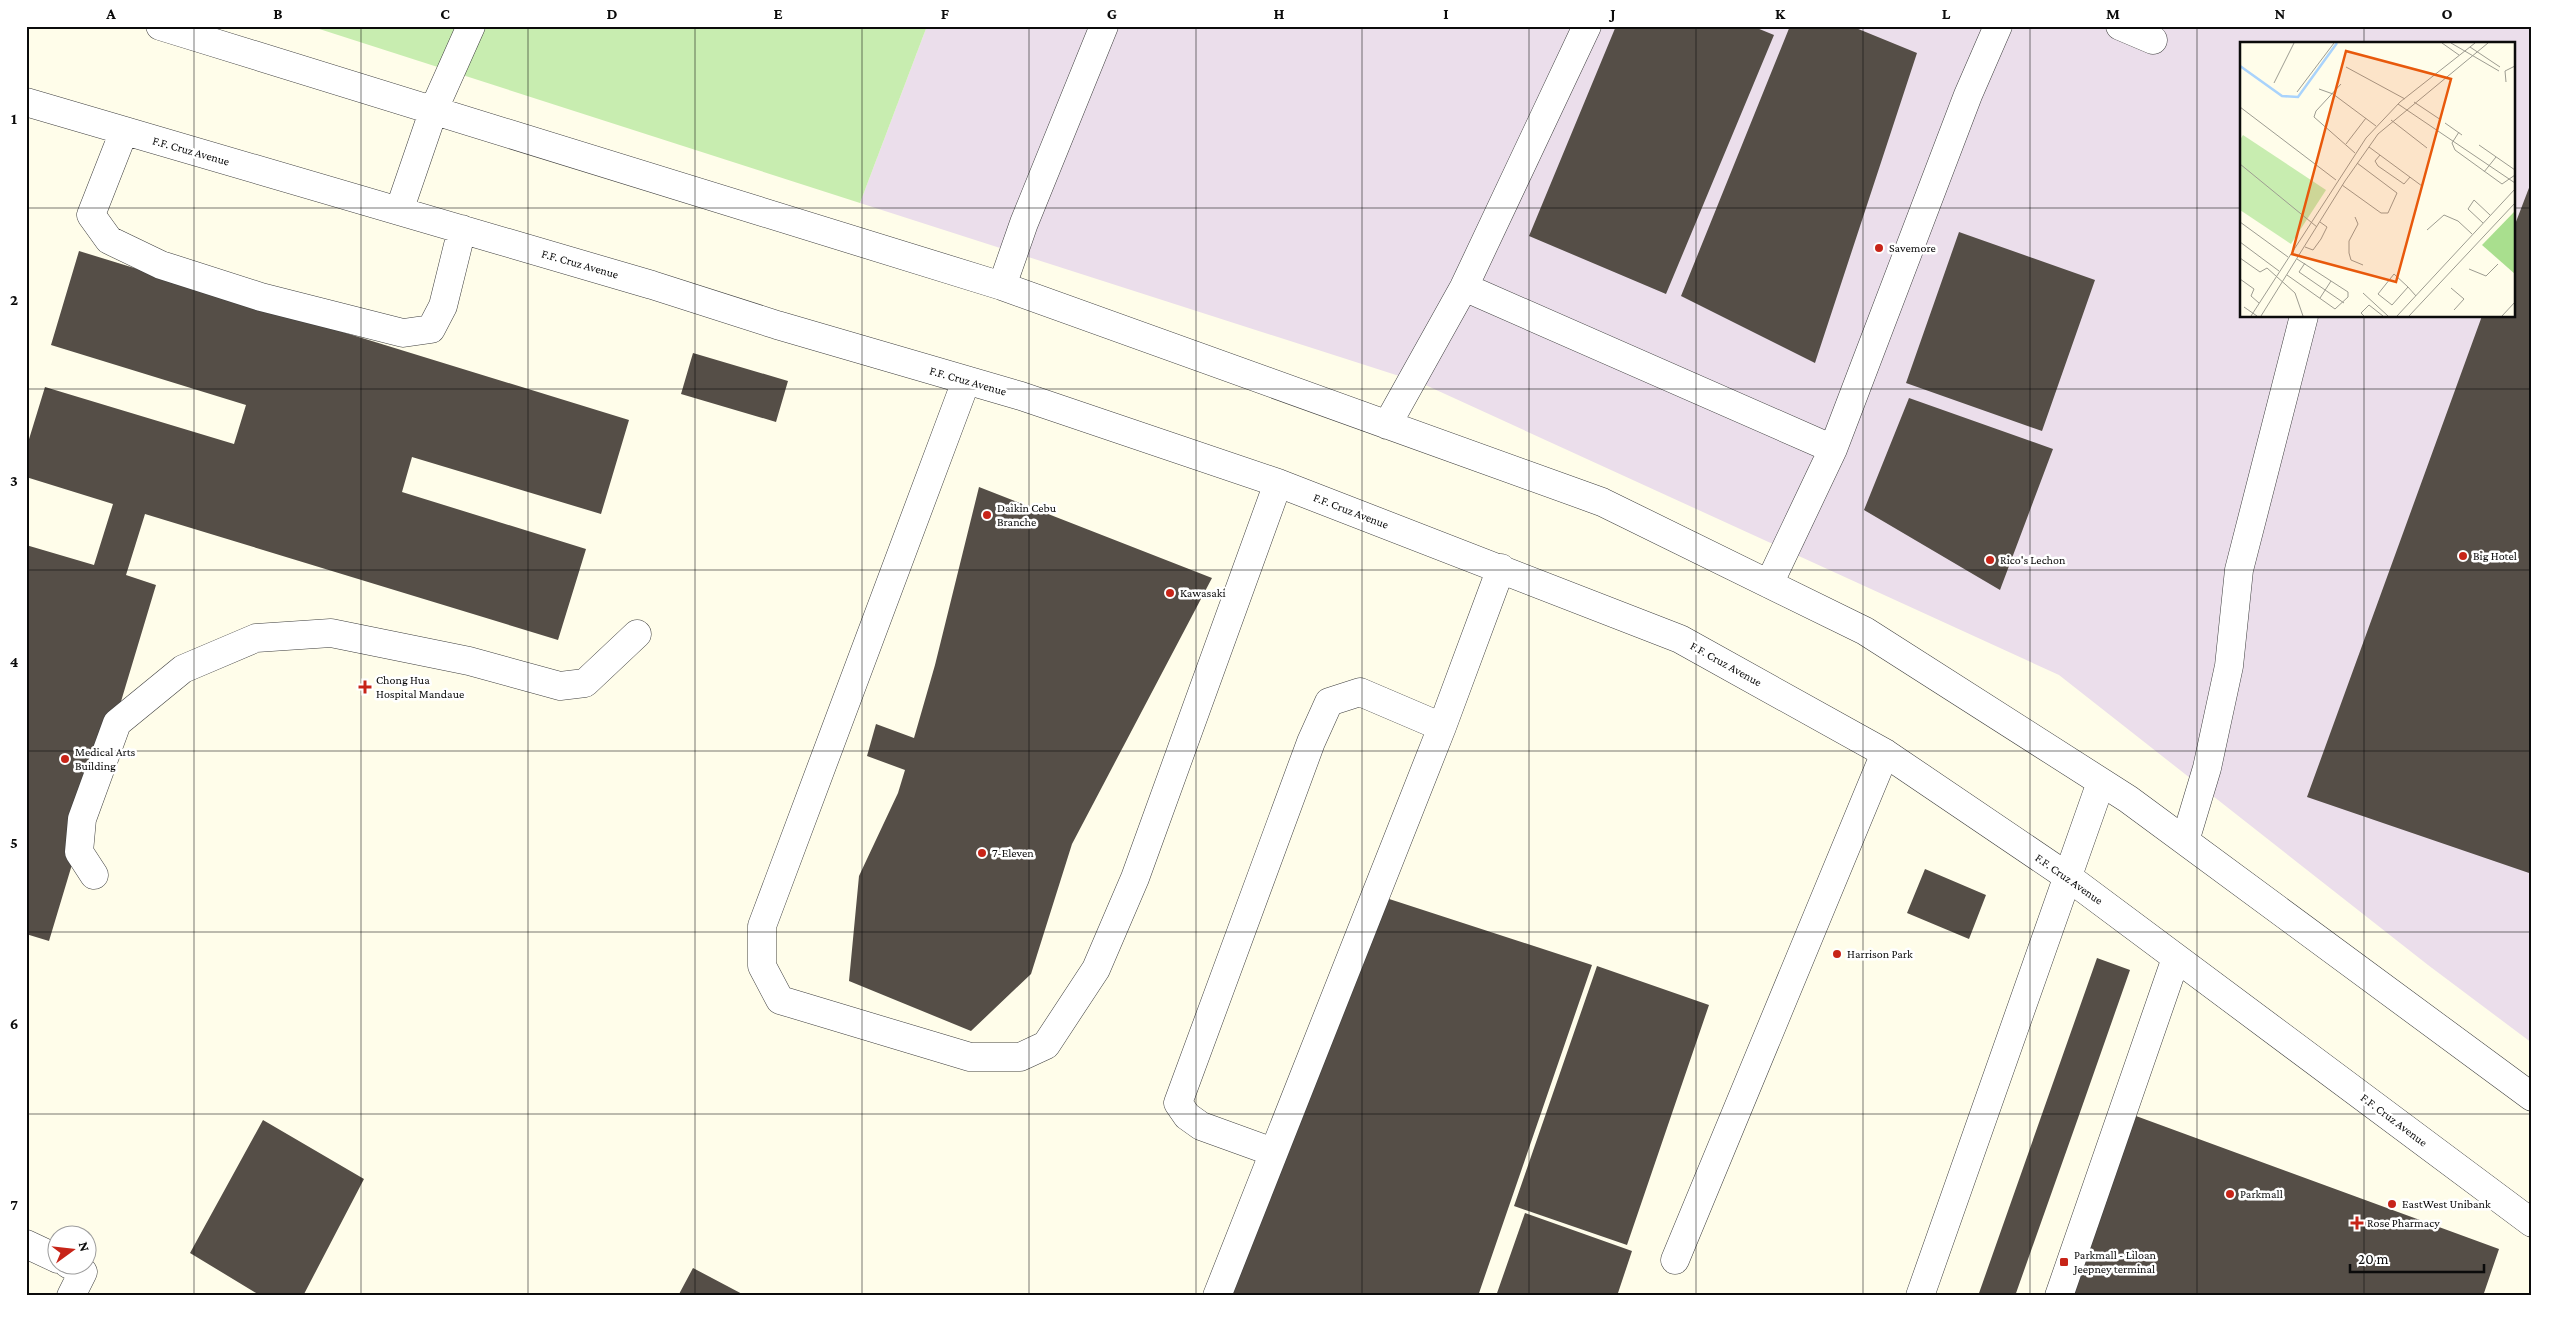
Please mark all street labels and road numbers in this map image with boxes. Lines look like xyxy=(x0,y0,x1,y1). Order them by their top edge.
street label: F.F. Cruz Avenue xyxy=(151,133,231,169)
street label: F.F. Cruz Avenue xyxy=(540,246,620,282)
street label: F.F. Cruz Avenue xyxy=(928,363,1008,399)
street label: F.F. Cruz Avenue xyxy=(1311,490,1391,532)
street label: F.F. Cruz Avenue xyxy=(1688,639,1764,689)
street label: F.F. Cruz Avenue xyxy=(2032,850,2106,908)
street label: F.F. Cruz Avenue xyxy=(2358,1090,2430,1150)

